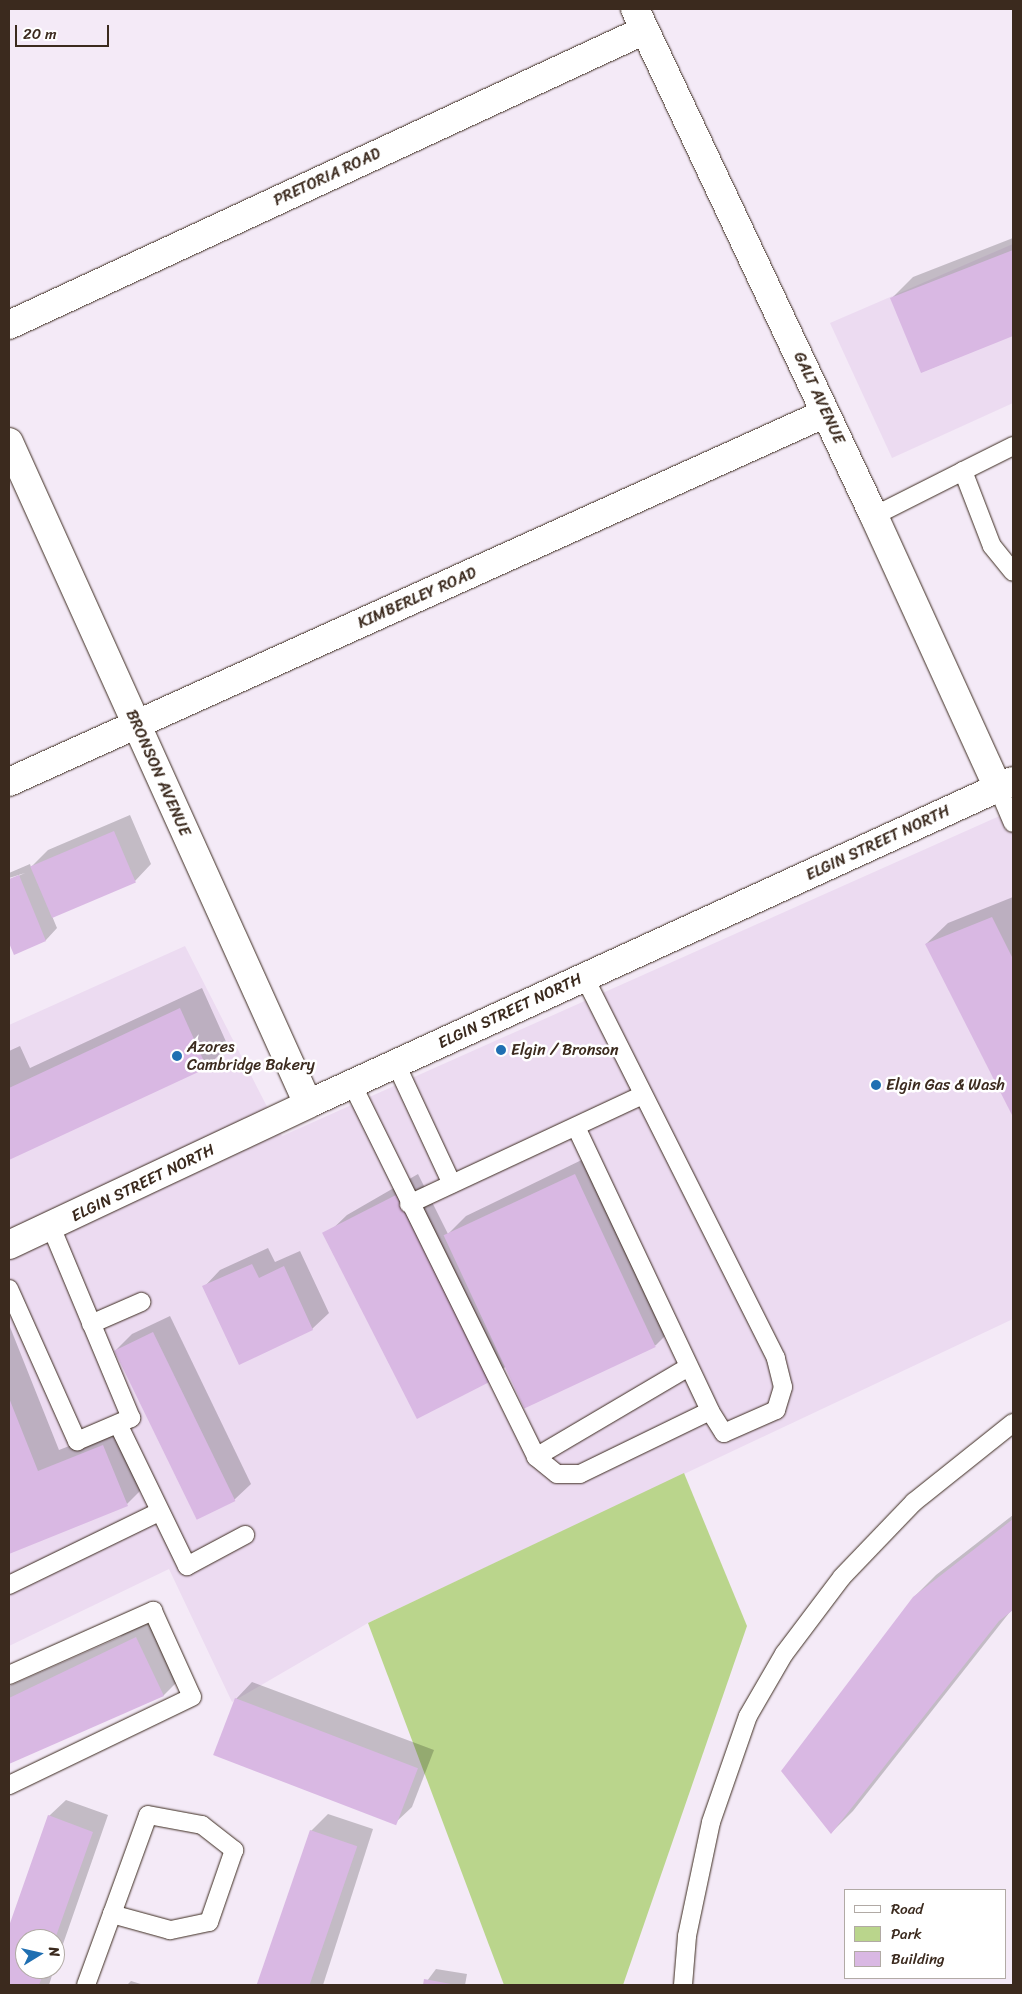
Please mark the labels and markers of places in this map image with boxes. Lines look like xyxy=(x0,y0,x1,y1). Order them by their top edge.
place label: Azores Cambridge Bakery xyxy=(187,1037,315,1075)
place label: Elgin / Bronson xyxy=(511,1040,619,1060)
marker: Elgin / Bronson xyxy=(495,1044,507,1056)
marker: Azores Cambridge Bakery xyxy=(171,1050,183,1062)
place label: Elgin Gas & Wash xyxy=(886,1075,1005,1095)
marker: Elgin Gas & Wash xyxy=(870,1079,882,1091)

